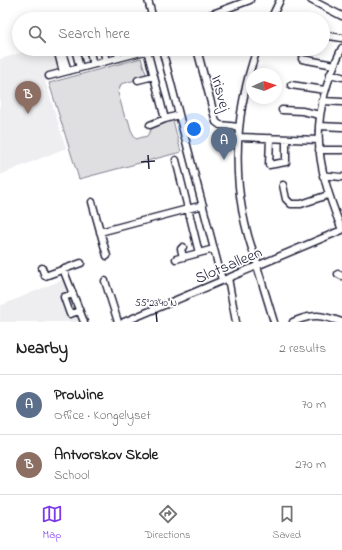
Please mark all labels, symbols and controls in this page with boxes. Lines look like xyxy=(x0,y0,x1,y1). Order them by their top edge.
search box xyxy=(12,12,330,56)
icon: search xyxy=(26,23,48,45)
text: Search here xyxy=(58,23,130,45)
north arrow xyxy=(246,68,282,104)
street label: Irisvej xyxy=(204,73,237,115)
pin: B xyxy=(15,81,41,114)
your location xyxy=(184,119,204,139)
pin: A xyxy=(211,127,237,160)
street label: Slotsalleen xyxy=(191,241,266,291)
text: 55°23'40"N xyxy=(135,296,177,311)
text: Nearby xyxy=(16,336,68,361)
text: 2 results xyxy=(279,339,326,358)
text: ProWine xyxy=(54,384,103,406)
text: A xyxy=(25,395,33,414)
text: 70 m xyxy=(302,395,326,414)
text: Office · Kongelyset xyxy=(54,406,151,425)
text: Antvorskov Skole xyxy=(54,444,158,466)
text: B xyxy=(25,455,33,474)
text: 270 m xyxy=(295,455,326,474)
text: School xyxy=(54,466,90,485)
tab: Map xyxy=(41,503,63,543)
tab: Directions xyxy=(145,503,190,543)
tab: Saved xyxy=(272,503,301,543)

